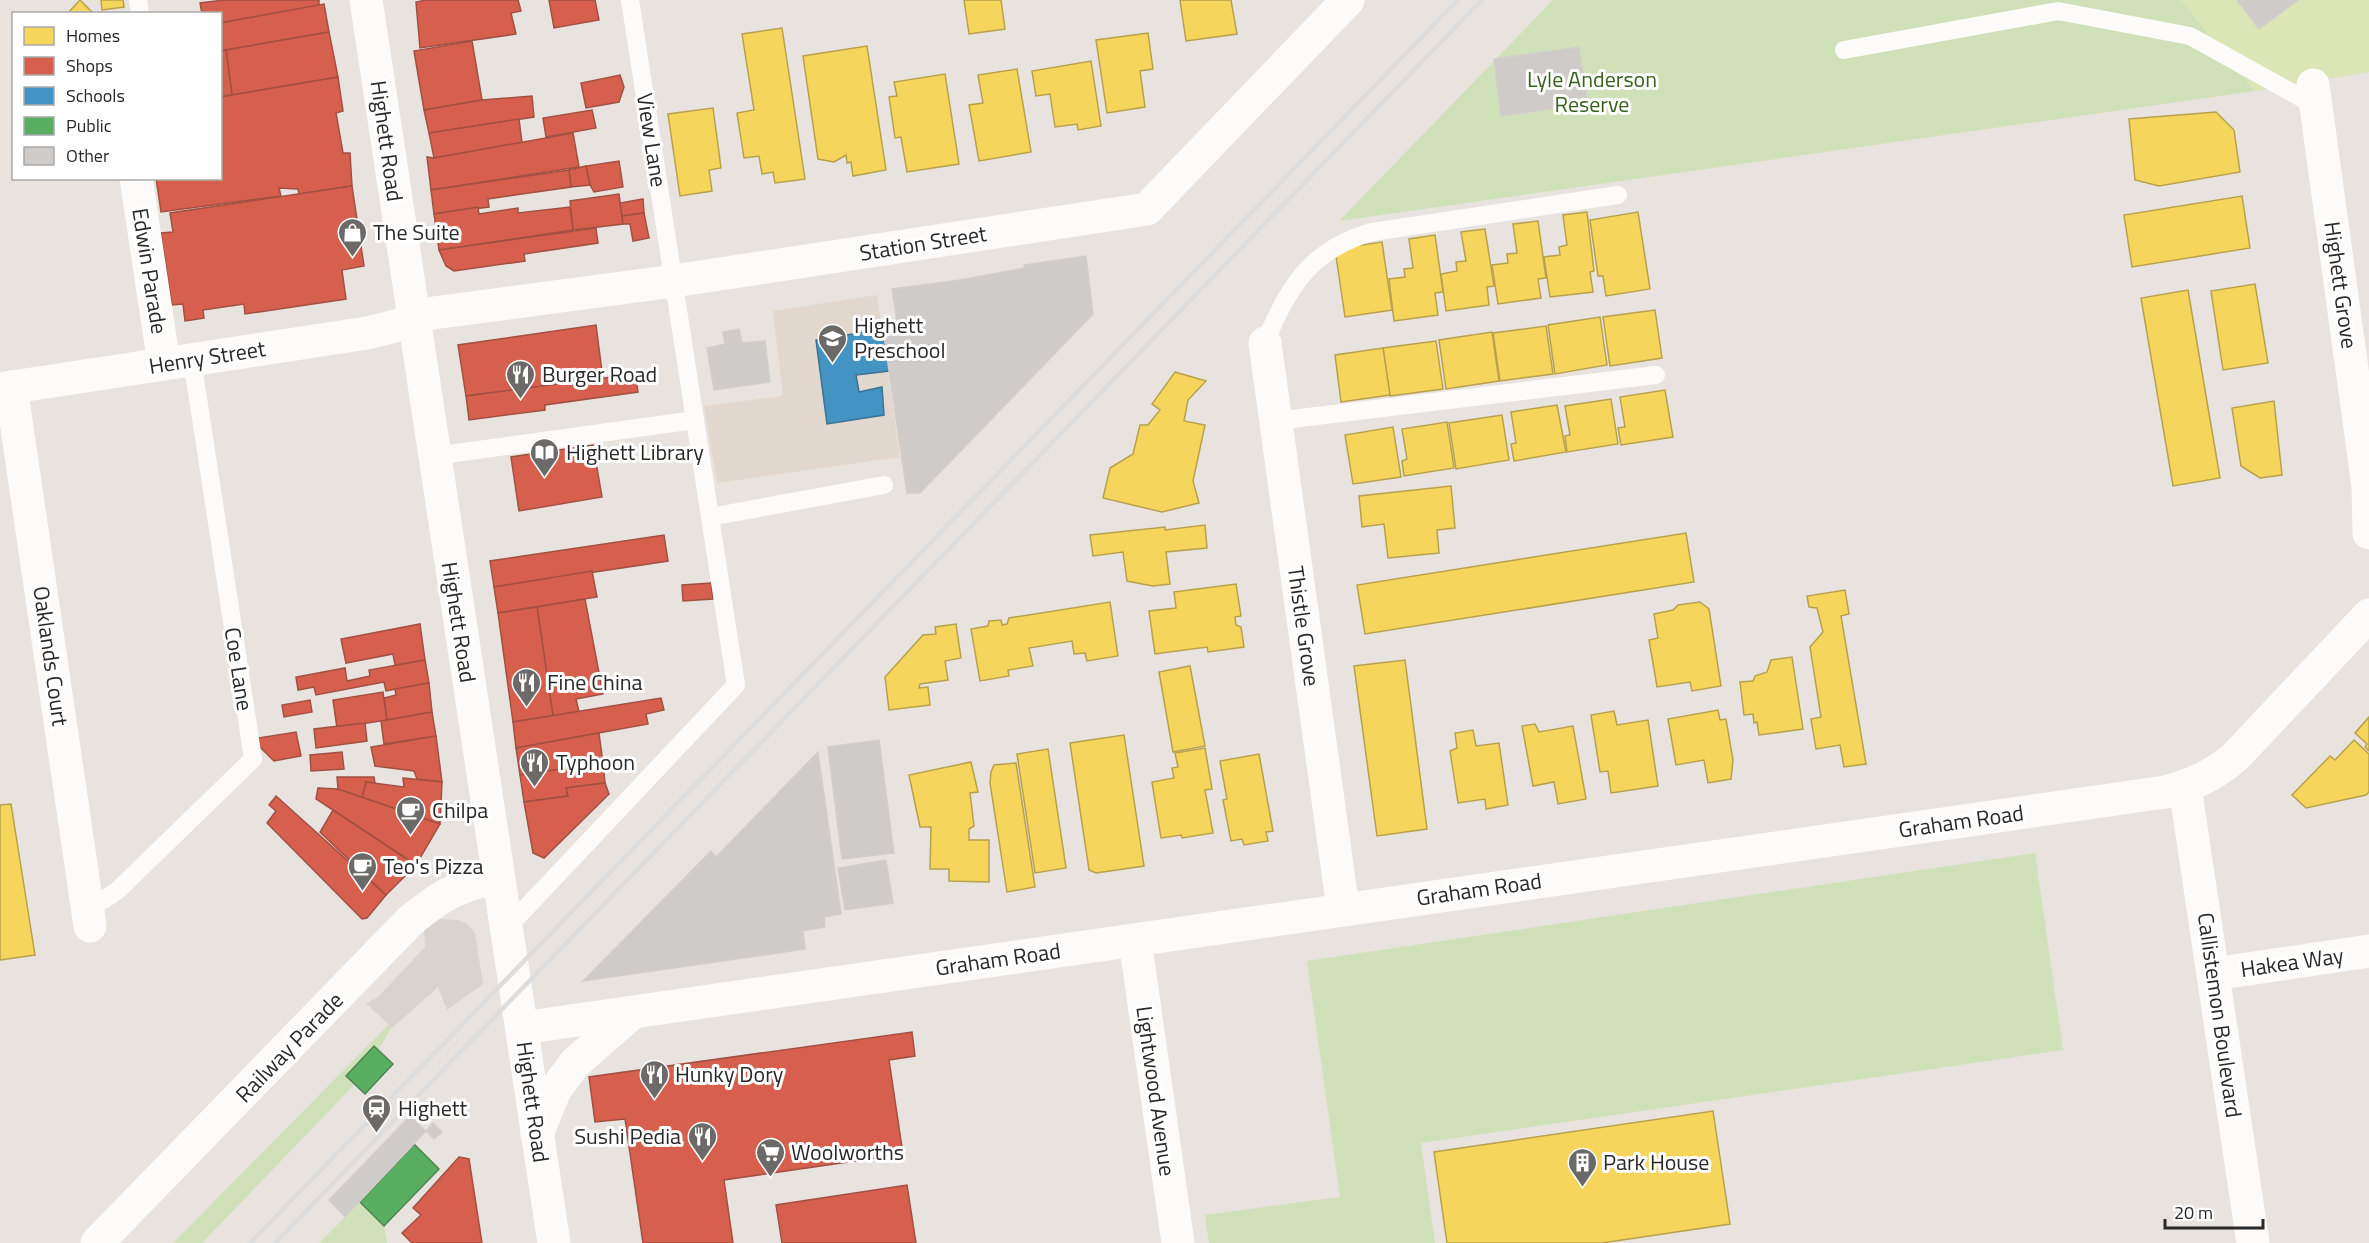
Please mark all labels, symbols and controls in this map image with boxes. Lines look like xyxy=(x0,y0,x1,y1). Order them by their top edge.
legend xyxy=(12,12,222,180)
text: Homes xyxy=(66,22,120,49)
text: Shops xyxy=(66,52,113,79)
park label: Lyle Anderson Reserve xyxy=(1527,62,1657,121)
street label: Highett Road xyxy=(362,78,412,204)
text: Schools xyxy=(66,82,125,109)
street label: View Lane xyxy=(628,91,676,189)
text: Public xyxy=(66,112,112,139)
text: Other xyxy=(66,142,109,169)
street label: Edwin Parade xyxy=(123,206,177,336)
place label: The Suite xyxy=(373,215,460,249)
shop icon: The Suite xyxy=(336,216,368,258)
street label: Station Street xyxy=(857,216,989,270)
street label: Highett Grove xyxy=(2315,219,2367,351)
place label: Highett Preschool xyxy=(854,308,946,367)
school or university icon: Highett Preschool xyxy=(817,322,849,364)
street label: Henry Street xyxy=(146,331,268,383)
place label: Burger Road xyxy=(542,357,657,391)
restaurant icon: Burger Road xyxy=(505,358,537,400)
place label: Highett Library xyxy=(566,435,704,469)
library icon: Highett Library xyxy=(529,436,561,478)
street label: Highett Road xyxy=(433,559,485,685)
street label: Thistle Grove xyxy=(1279,564,1329,688)
street label: Oaklands Court xyxy=(24,584,78,728)
street label: Coe Lane xyxy=(216,625,262,713)
place label: Fine China xyxy=(547,665,643,699)
restaurant icon: Fine China xyxy=(510,666,542,708)
place label: Typhoon xyxy=(556,745,635,779)
restaurant icon: Typhoon xyxy=(519,746,551,788)
place label: Chilpa xyxy=(432,793,488,827)
cafe icon: Chilpa xyxy=(395,794,427,836)
street label: Graham Road xyxy=(1896,795,2026,847)
place label: Teo's Pizza xyxy=(383,849,483,883)
cafe icon: Teo's Pizza xyxy=(346,850,378,892)
street label: Graham Road xyxy=(1414,863,1544,915)
street label: Callistemon Boulevard xyxy=(2189,910,2251,1120)
street label: Graham Road xyxy=(933,933,1063,985)
street label: Hakea Way xyxy=(2238,938,2346,986)
street label: Railway Parade xyxy=(227,984,351,1110)
street label: Lightwood Avenue xyxy=(1127,1004,1185,1178)
street label: Highett Road xyxy=(508,1039,558,1165)
place label: Hunky Dory xyxy=(675,1057,784,1091)
restaurant icon: Hunky Dory xyxy=(638,1058,670,1100)
place label: Highett xyxy=(398,1091,468,1125)
station icon: Highett xyxy=(361,1092,393,1134)
place label: Sushi Pedia xyxy=(574,1119,681,1153)
restaurant icon: Sushi Pedia xyxy=(686,1120,718,1162)
place label: Woolworths xyxy=(791,1135,904,1169)
supermarket icon: Woolworths xyxy=(754,1136,786,1178)
place label: Park House xyxy=(1603,1145,1709,1179)
building icon: Park House xyxy=(1566,1146,1598,1188)
scale bar xyxy=(2165,1192,2262,1230)
text: 20 m xyxy=(2174,1199,2213,1226)

